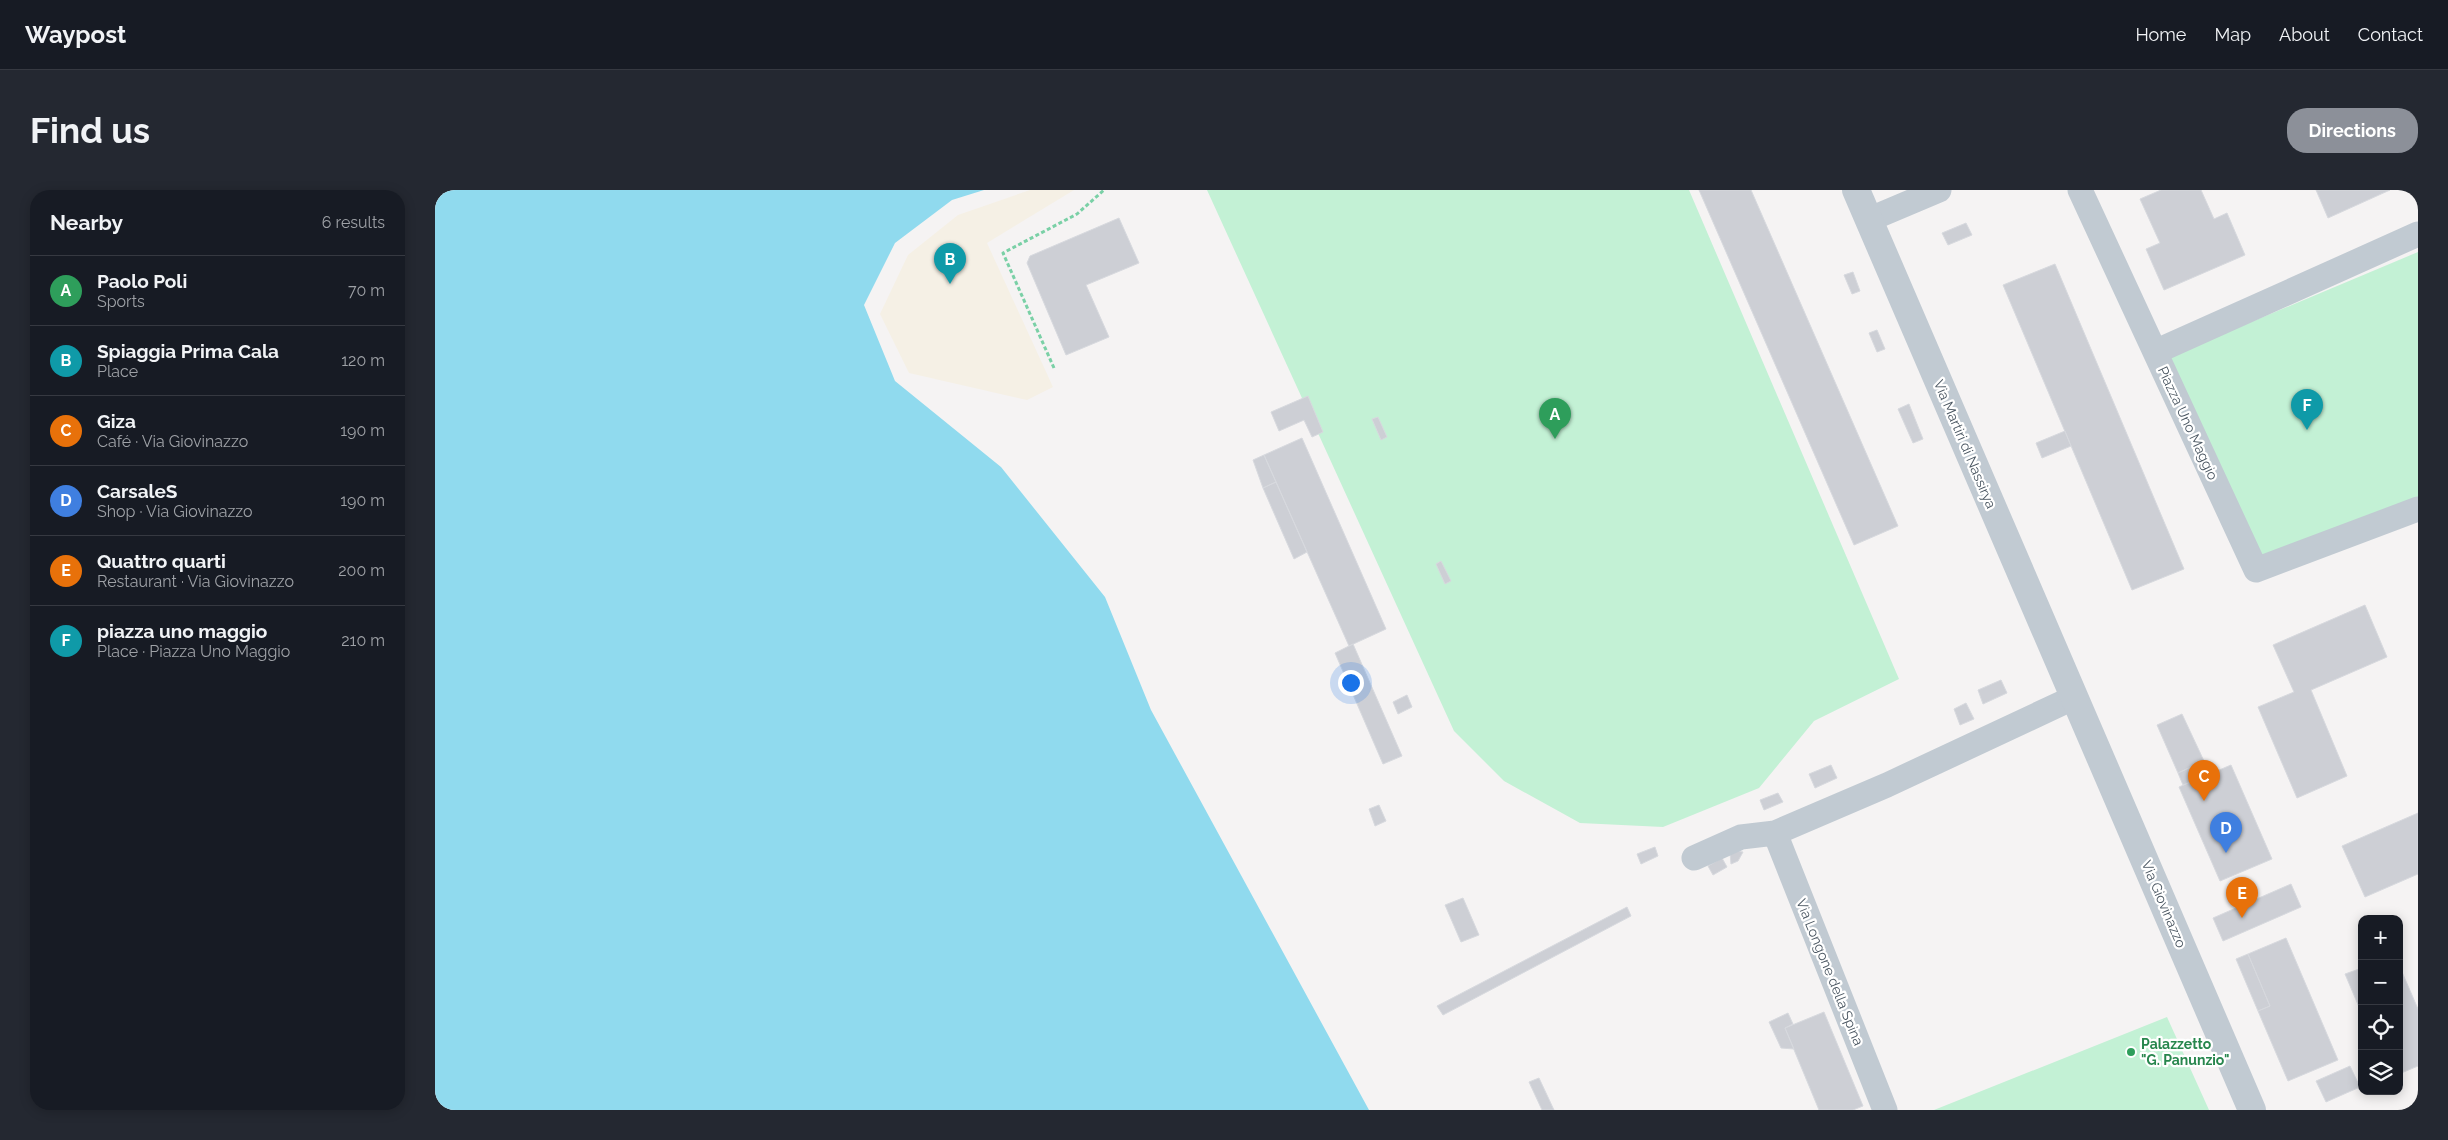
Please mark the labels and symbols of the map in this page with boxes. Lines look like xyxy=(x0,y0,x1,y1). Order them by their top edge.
pin: B xyxy=(934,243,966,284)
street label: Piazza Uno Maggio xyxy=(2155,364,2221,482)
street label: Via Martiri di Nassirya xyxy=(1931,377,1999,511)
pin: F xyxy=(2291,389,2323,430)
pin: A xyxy=(1539,398,1571,439)
your location xyxy=(1338,670,1364,696)
pin: C xyxy=(2188,760,2220,801)
pin: D xyxy=(2210,812,2242,853)
street label: Via Giovinazzo xyxy=(2138,858,2190,950)
pin: E xyxy=(2226,877,2258,918)
street label: Via Longone della Spina xyxy=(1793,896,1867,1048)
place label: Palazzetto "G. Panunzio" xyxy=(2141,1036,2230,1068)
marker: Palazzetto "G. Panunzio" xyxy=(2125,1046,2137,1058)

